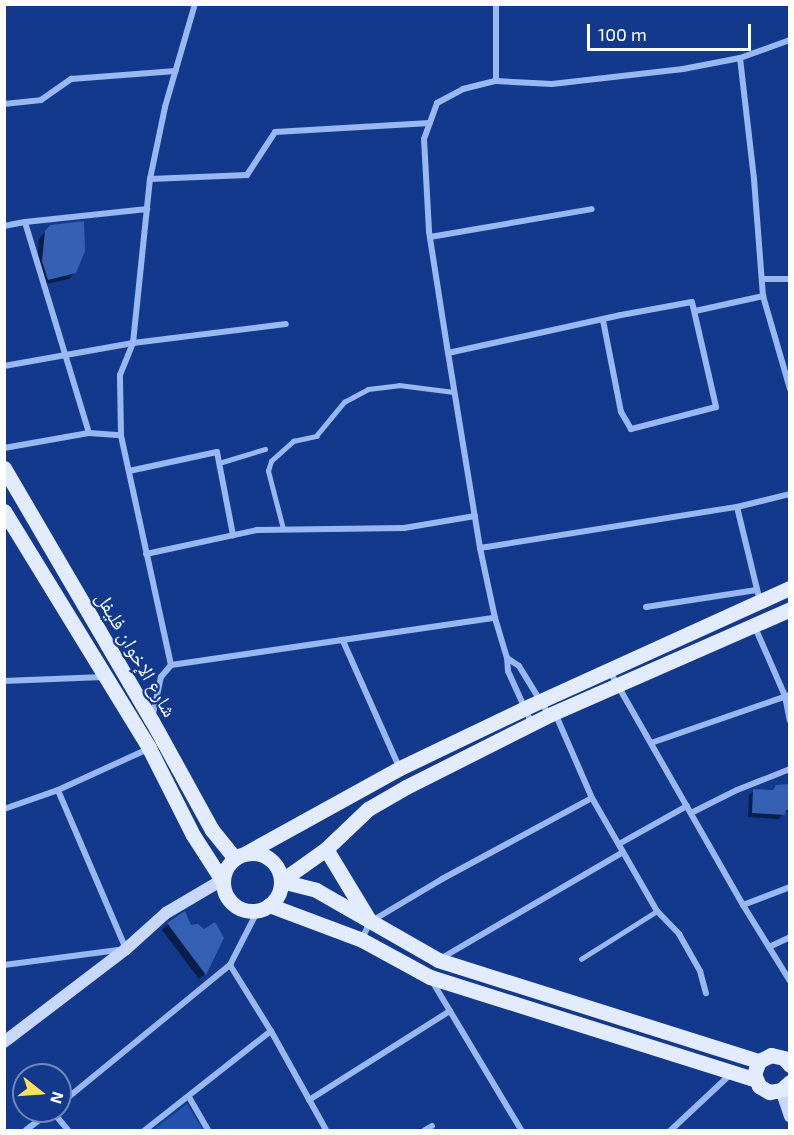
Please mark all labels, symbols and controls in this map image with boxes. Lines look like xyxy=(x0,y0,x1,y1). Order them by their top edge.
scale bar xyxy=(590,12,754,50)
text: 100 m xyxy=(598,23,647,45)
street label: شارع الإخوان فليفل xyxy=(91,587,183,721)
north arrow xyxy=(12,1063,72,1123)
text: N xyxy=(47,1090,69,1106)

